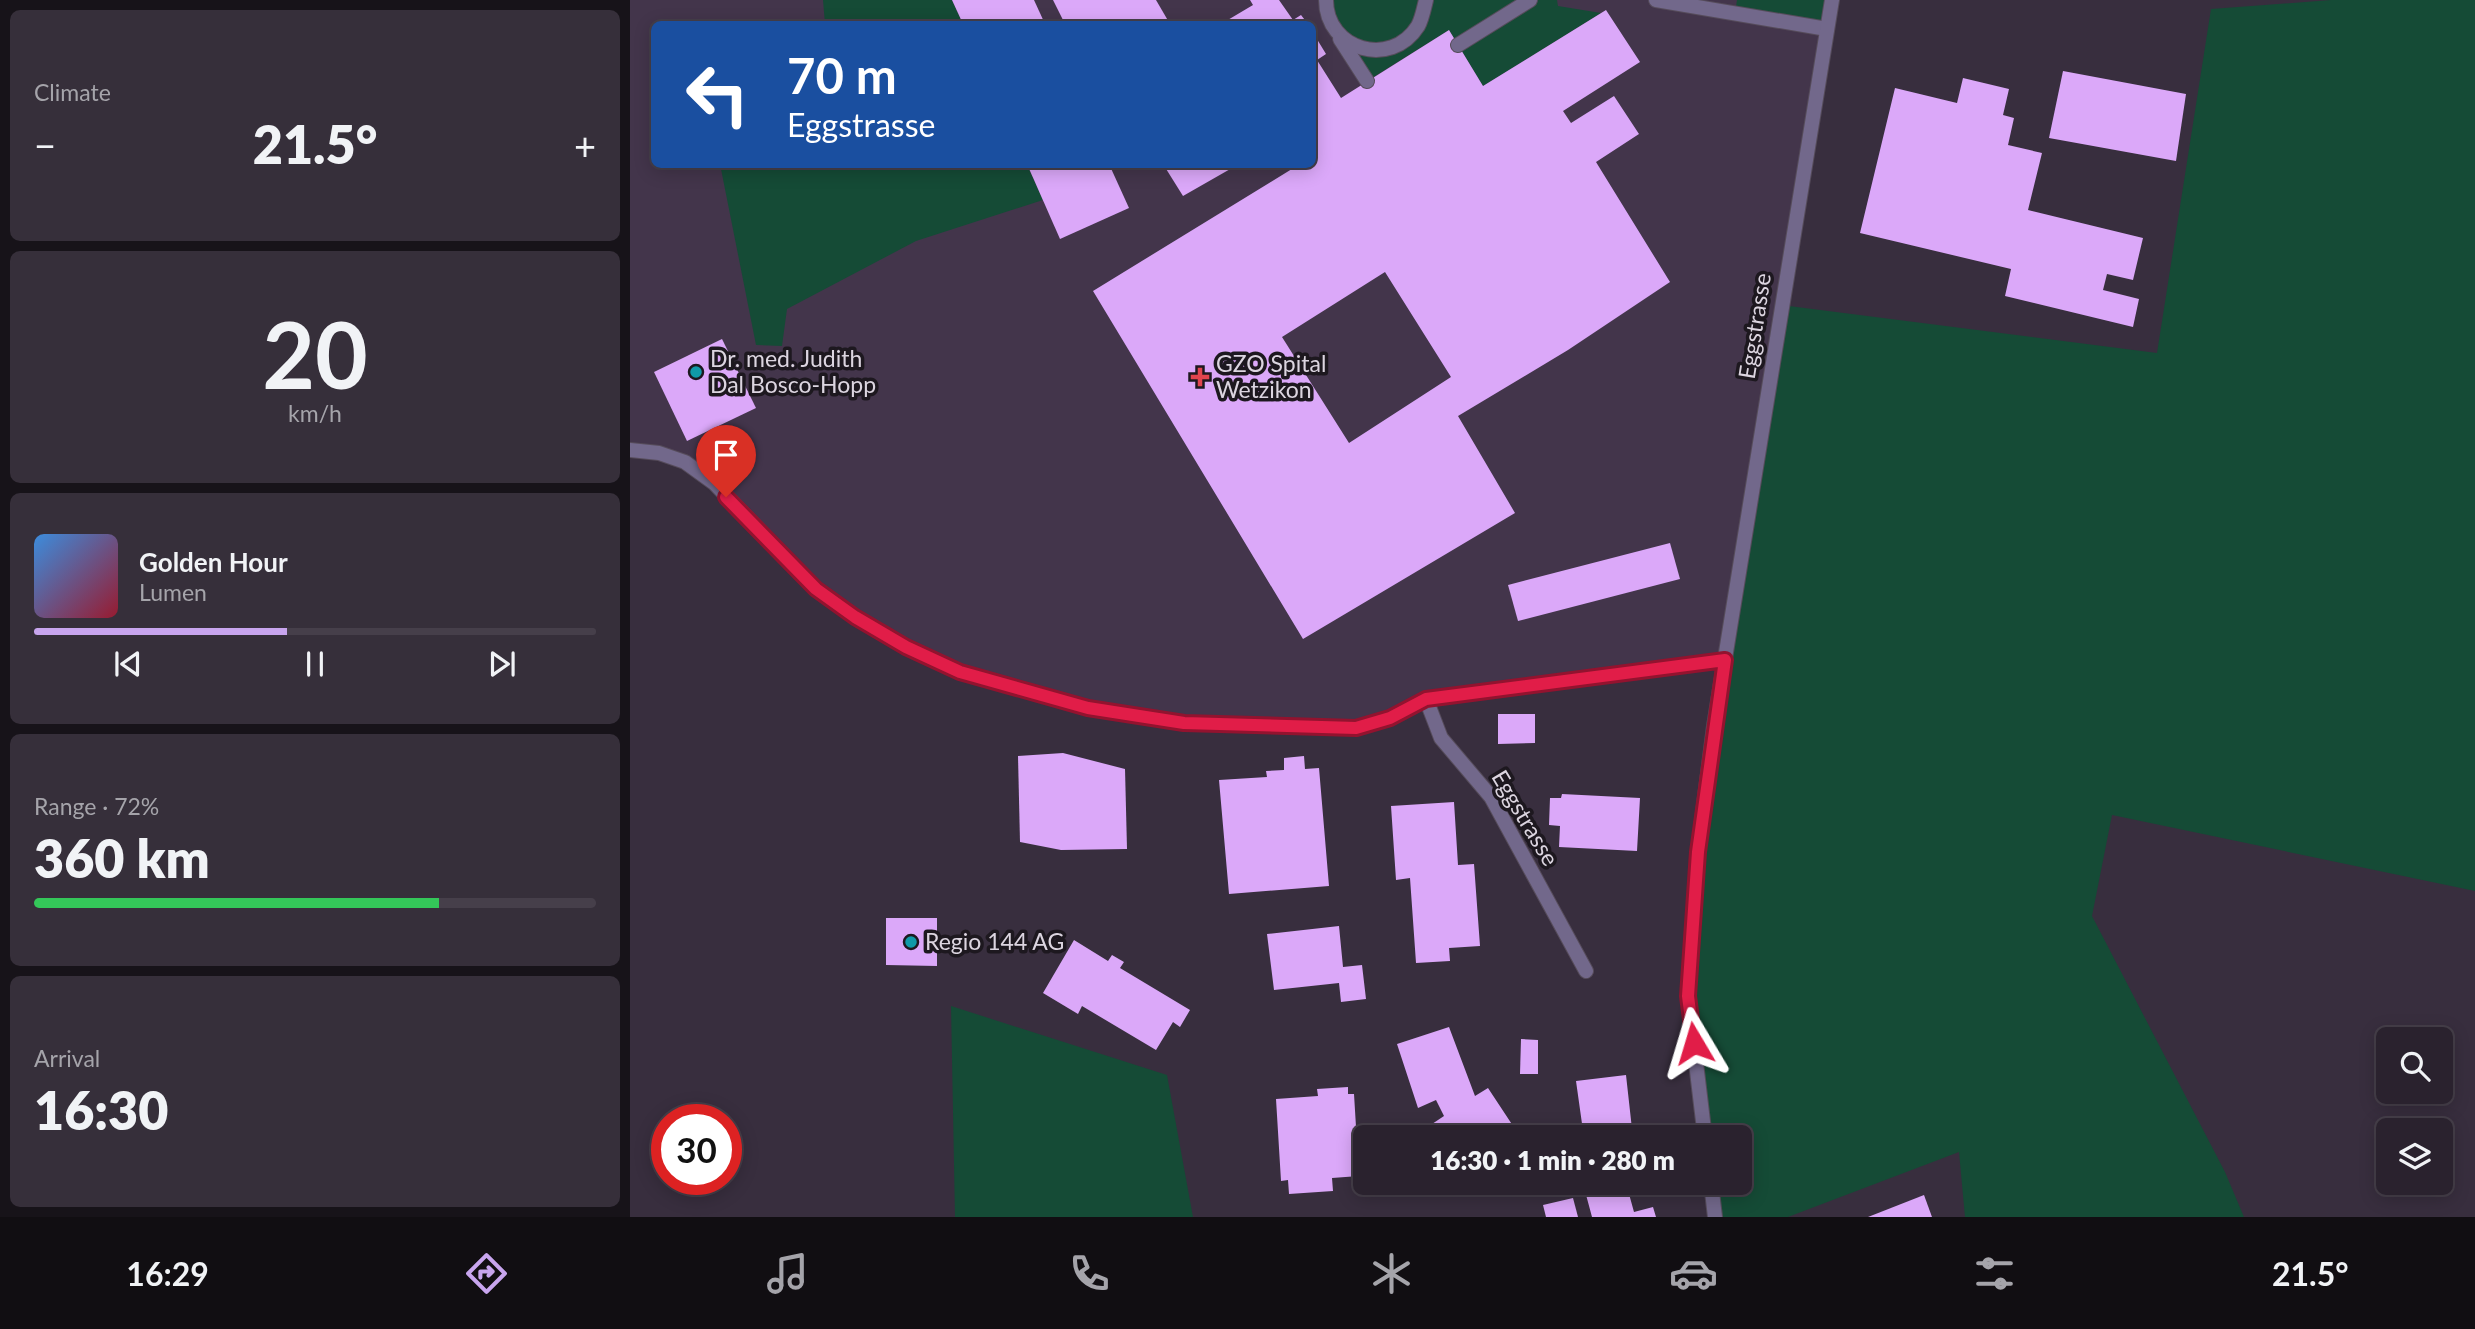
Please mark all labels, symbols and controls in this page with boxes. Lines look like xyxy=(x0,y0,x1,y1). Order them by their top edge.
text: 70 m xyxy=(787,46,897,104)
icon: left xyxy=(672,49,763,140)
text: Climate xyxy=(34,78,111,106)
text: Eggstrasse xyxy=(787,105,935,144)
text: 21.5° xyxy=(253,113,377,175)
text: − xyxy=(34,122,56,168)
text: + xyxy=(574,122,596,168)
street label: Eggstrasse xyxy=(1732,271,1776,381)
text: 20 xyxy=(262,299,368,408)
place label: Dr. med. Judith Dal Bosco-Hopp xyxy=(710,344,876,398)
place label: GZO Spital Wetzikon xyxy=(1216,349,1326,403)
marker: Dr. med. Judith Dal Bosco-Hopp xyxy=(688,364,704,380)
marker: GZO Spital Wetzikon xyxy=(1190,367,1210,387)
text: km/h xyxy=(288,399,342,427)
pin xyxy=(696,425,756,497)
icon: arrive xyxy=(707,436,745,474)
text: Golden Hour xyxy=(139,546,288,578)
text: Lumen xyxy=(139,578,207,606)
icon: previous xyxy=(109,645,147,683)
icon: pause xyxy=(296,645,334,683)
icon: next xyxy=(483,645,521,683)
street label: Eggstrasse xyxy=(1486,765,1565,870)
text: Range · 72% xyxy=(34,792,159,820)
text: 360 km xyxy=(34,827,210,889)
place label: Regio 144 AG xyxy=(925,927,1064,955)
marker: Regio 144 AG xyxy=(903,934,919,950)
position arrow xyxy=(1657,1006,1731,1080)
map controls xyxy=(2376,1027,2453,1195)
button: search xyxy=(2376,1027,2453,1104)
text: Arrival xyxy=(34,1044,100,1072)
text: 16:30 xyxy=(34,1079,168,1141)
speed limit sign: 30 xyxy=(651,1104,742,1195)
button: layers xyxy=(2376,1118,2453,1195)
text: 16:30 · 1 min · 280 m xyxy=(1430,1144,1675,1176)
icon: directions xyxy=(462,1249,511,1298)
icon: music xyxy=(763,1249,812,1298)
icon: phone xyxy=(1065,1249,1114,1298)
icon: climate xyxy=(1367,1249,1416,1298)
icon: car xyxy=(1669,1249,1718,1298)
icon: filters xyxy=(1970,1249,2019,1298)
text: 16:29 xyxy=(126,1254,209,1293)
text: 21.5° xyxy=(2272,1254,2349,1293)

